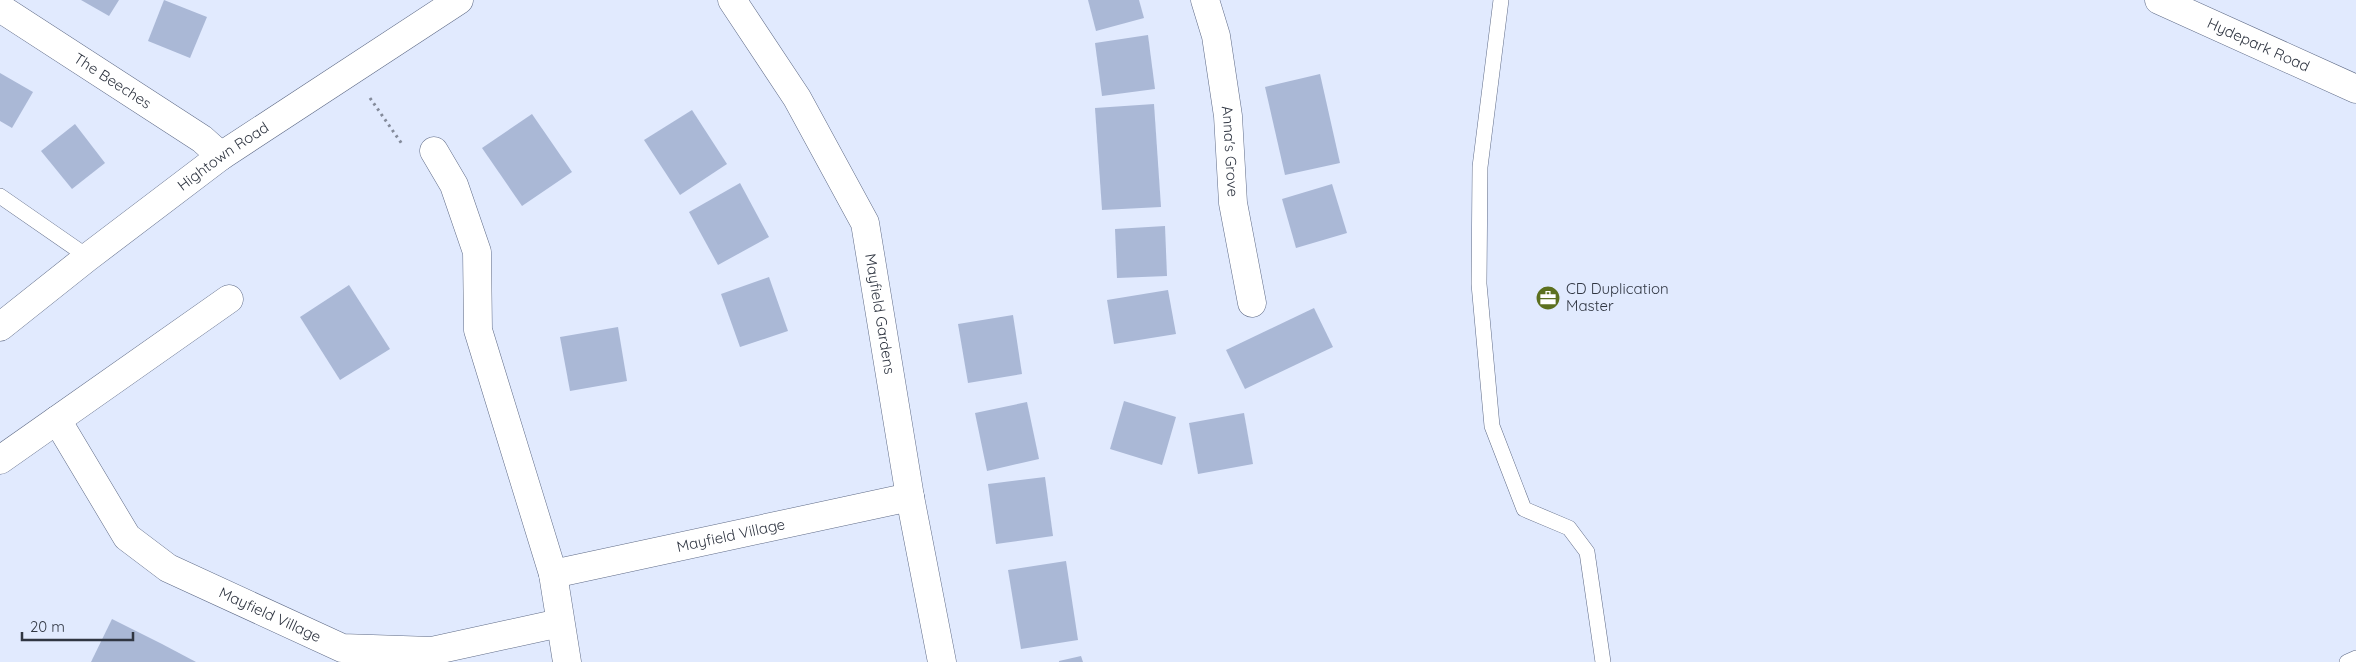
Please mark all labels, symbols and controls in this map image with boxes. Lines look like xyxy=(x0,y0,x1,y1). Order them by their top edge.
street label: Hydepark Road xyxy=(2204,13,2313,76)
street label: The Beeches xyxy=(70,48,155,113)
street label: Anna's Grove xyxy=(1218,104,1243,198)
street label: Hightown Road xyxy=(173,117,272,195)
street label: Mayfield Gardens xyxy=(861,252,900,376)
place label: CD Duplication Master xyxy=(1566,279,1669,315)
office icon: CD Duplication Master xyxy=(1535,285,1561,311)
street label: Mayfield Village xyxy=(675,514,787,556)
street label: Mayfield Village xyxy=(216,583,324,646)
scale bar xyxy=(22,610,134,642)
text: 20 m xyxy=(30,617,65,636)

